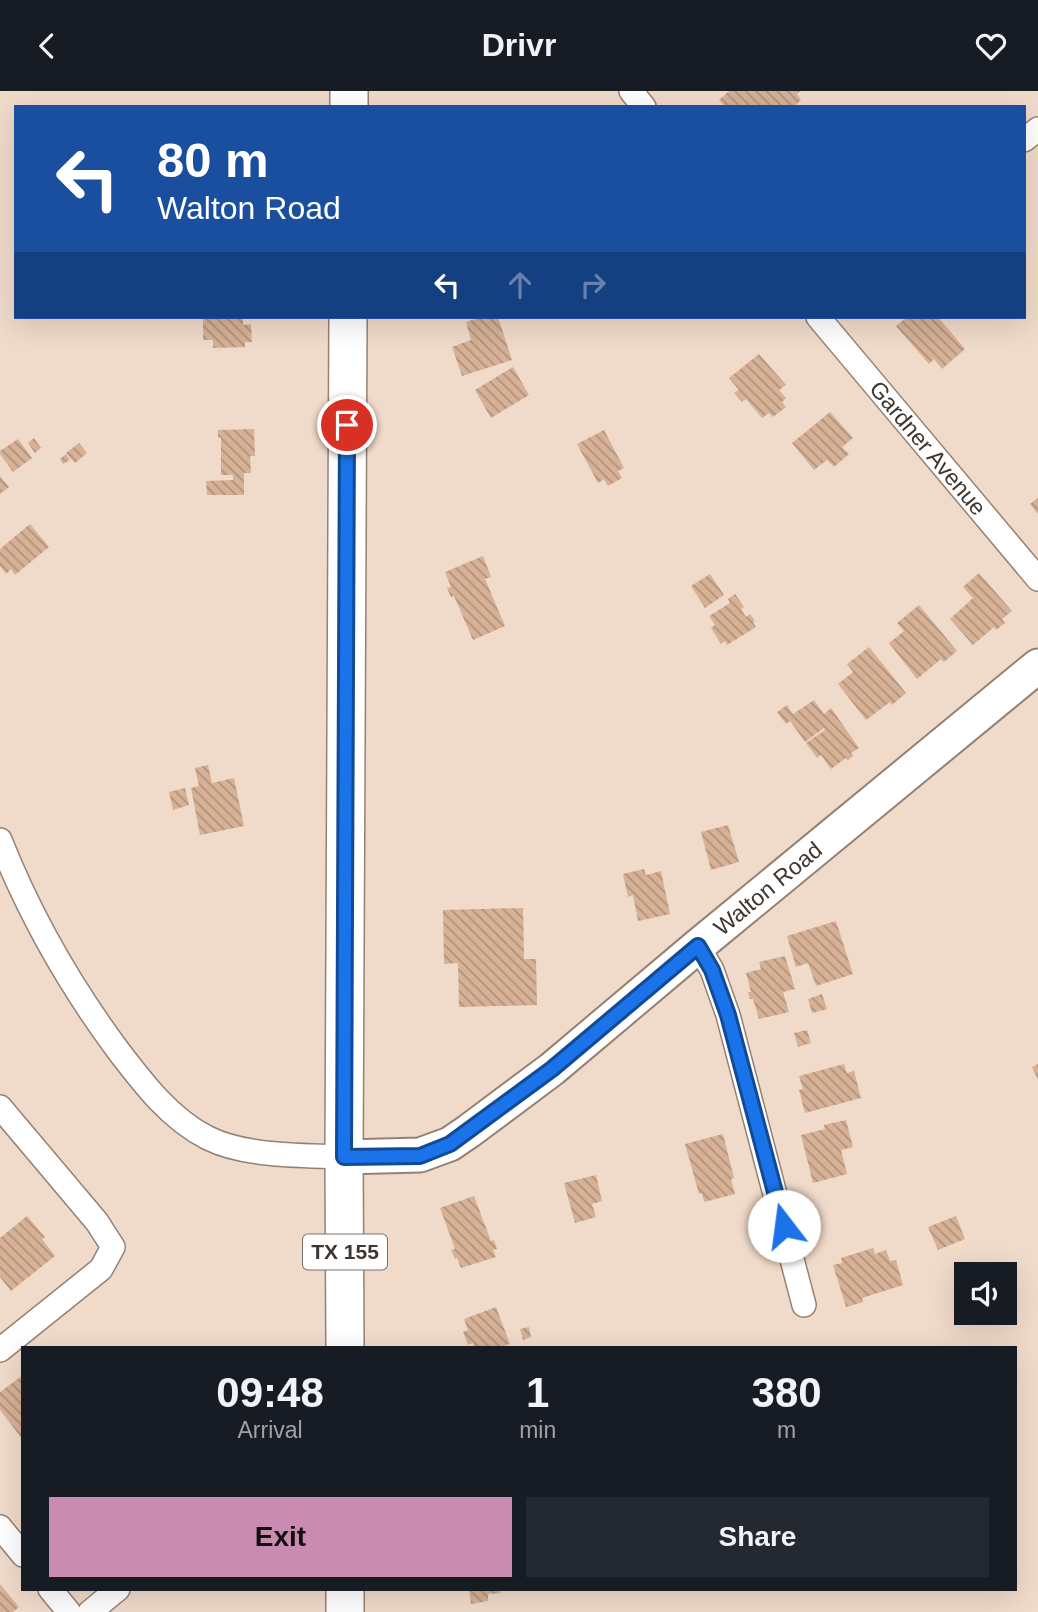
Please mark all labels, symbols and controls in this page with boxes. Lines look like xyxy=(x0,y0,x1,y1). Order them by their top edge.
icon: back xyxy=(28,27,66,65)
text: Drivr xyxy=(482,27,556,63)
icon: heart xyxy=(972,27,1010,65)
icon: left xyxy=(42,133,133,224)
text: 80 m xyxy=(157,133,269,187)
text: Walton Road xyxy=(157,190,341,226)
icon: left xyxy=(428,266,466,304)
icon: ahead xyxy=(501,266,539,304)
icon: right xyxy=(574,266,612,304)
street label: Gardner Avenue xyxy=(864,376,992,520)
pin xyxy=(317,395,377,455)
icon: arrive xyxy=(328,406,366,444)
street label: Walton Road xyxy=(709,836,827,941)
position arrow xyxy=(747,1189,821,1263)
road number: TX 155 xyxy=(303,1235,387,1269)
map controls xyxy=(954,1262,1017,1325)
button: sound xyxy=(954,1262,1017,1325)
text: 09:48 xyxy=(216,1369,324,1416)
text: 1 xyxy=(526,1369,549,1416)
text: 380 xyxy=(752,1369,822,1416)
text: Arrival xyxy=(237,1417,303,1443)
text: min xyxy=(519,1417,556,1443)
text: m xyxy=(777,1417,796,1443)
button: Exit xyxy=(49,1497,512,1577)
button: Share xyxy=(526,1497,989,1577)

